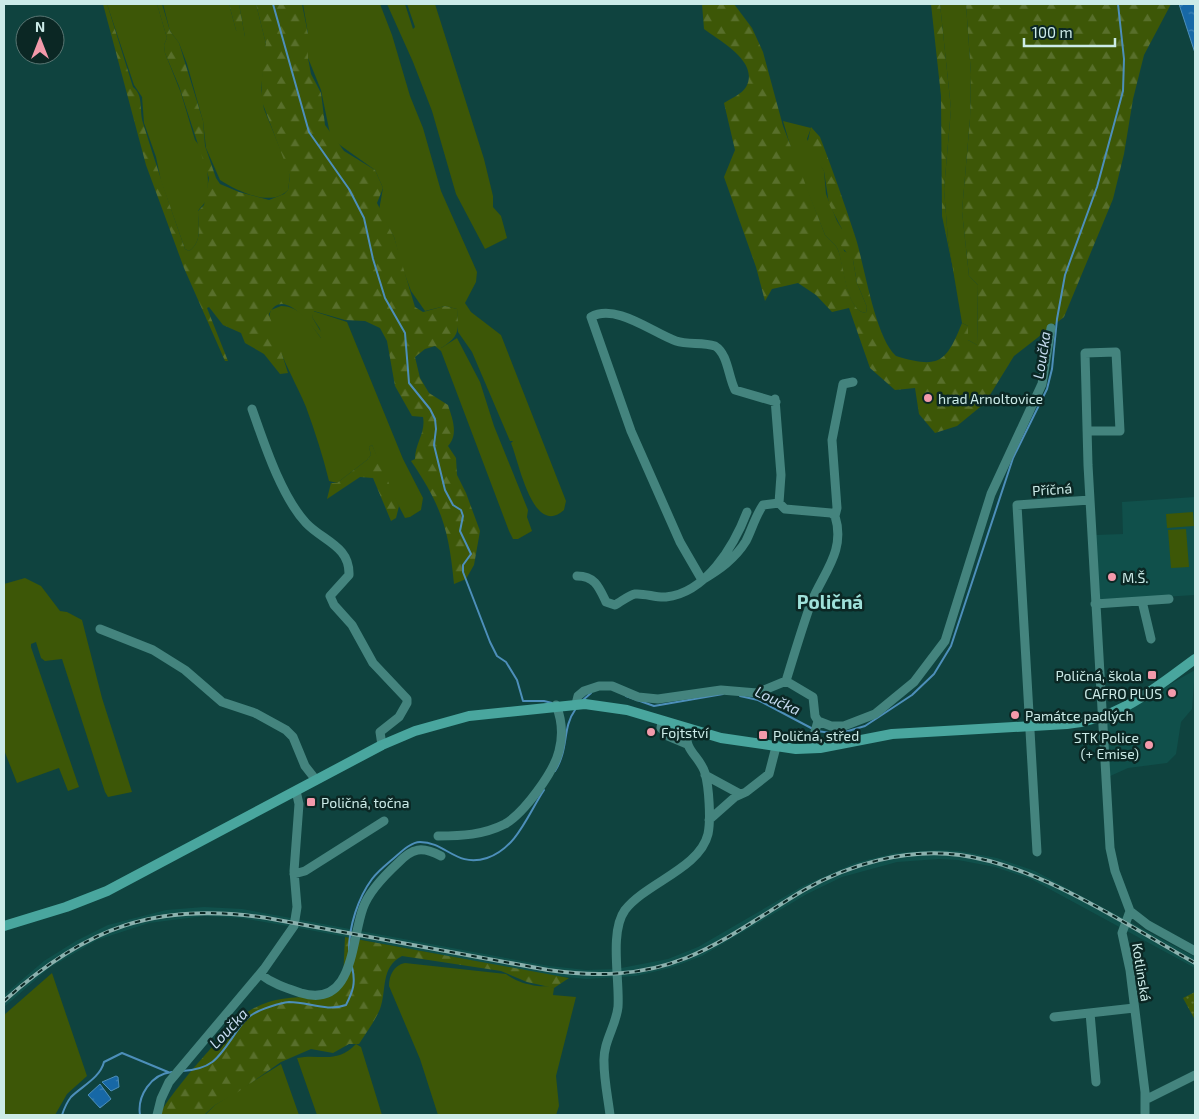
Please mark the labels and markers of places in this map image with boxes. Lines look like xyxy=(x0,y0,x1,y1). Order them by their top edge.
place label: hrad Arnoltovice xyxy=(938,390,1043,407)
marker: hrad Arnoltovice xyxy=(922,392,934,404)
place label: M.Š. xyxy=(1122,569,1149,586)
marker: M.Š. xyxy=(1106,571,1118,583)
place label: Poličná, škola xyxy=(1055,667,1142,684)
marker: Poličná, škola xyxy=(1146,669,1158,681)
place label: CAFRO PLUS xyxy=(1084,685,1162,702)
marker: CAFRO PLUS xyxy=(1166,687,1178,699)
place label: Památce padlých xyxy=(1025,707,1134,724)
marker: Památce padlých xyxy=(1009,709,1021,721)
place label: Fojtství xyxy=(661,724,709,741)
marker: Fojtství xyxy=(645,726,657,738)
place label: Poličná, střed xyxy=(773,727,859,744)
marker: Poličná, střed xyxy=(757,729,769,741)
place label: STK Police (+ Emise) xyxy=(1074,729,1139,762)
marker: STK Police (+ Emise) xyxy=(1143,739,1155,751)
place label: Poličná, točna xyxy=(321,794,409,811)
marker: Poličná, točna xyxy=(305,796,317,808)

